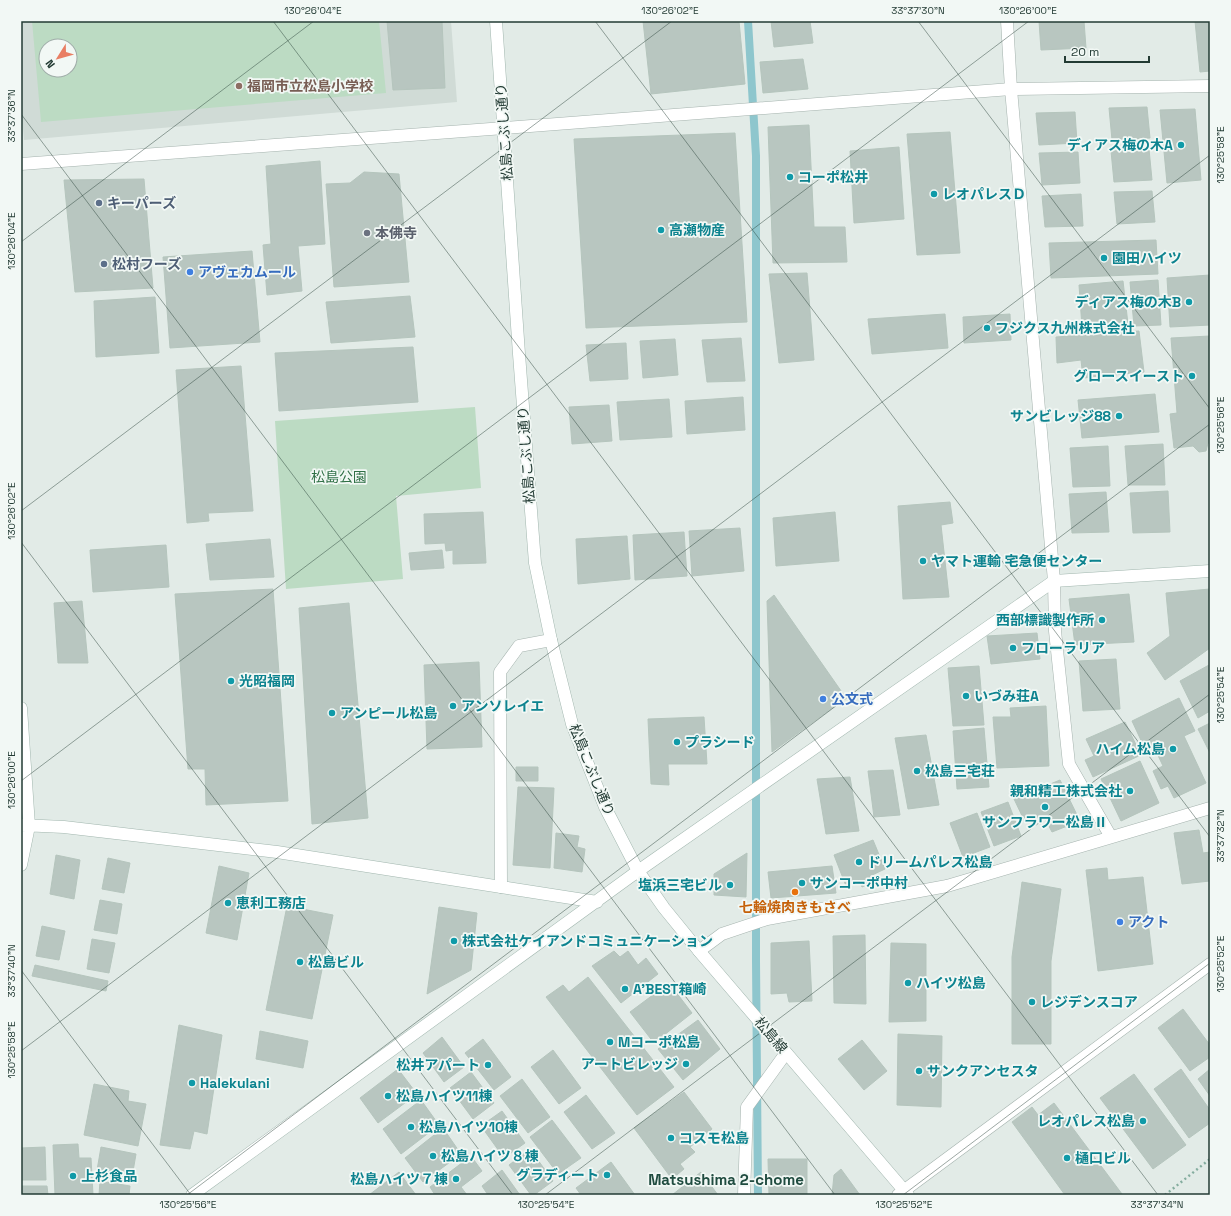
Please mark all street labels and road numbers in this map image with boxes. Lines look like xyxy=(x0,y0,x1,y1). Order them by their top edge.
street label: 松島こぶし通り xyxy=(492,82,516,182)
street label: 松島こぶし通り xyxy=(514,405,538,505)
street label: 松島こぶし通り xyxy=(565,721,619,819)
street label: 松島線 xyxy=(751,1013,791,1057)

